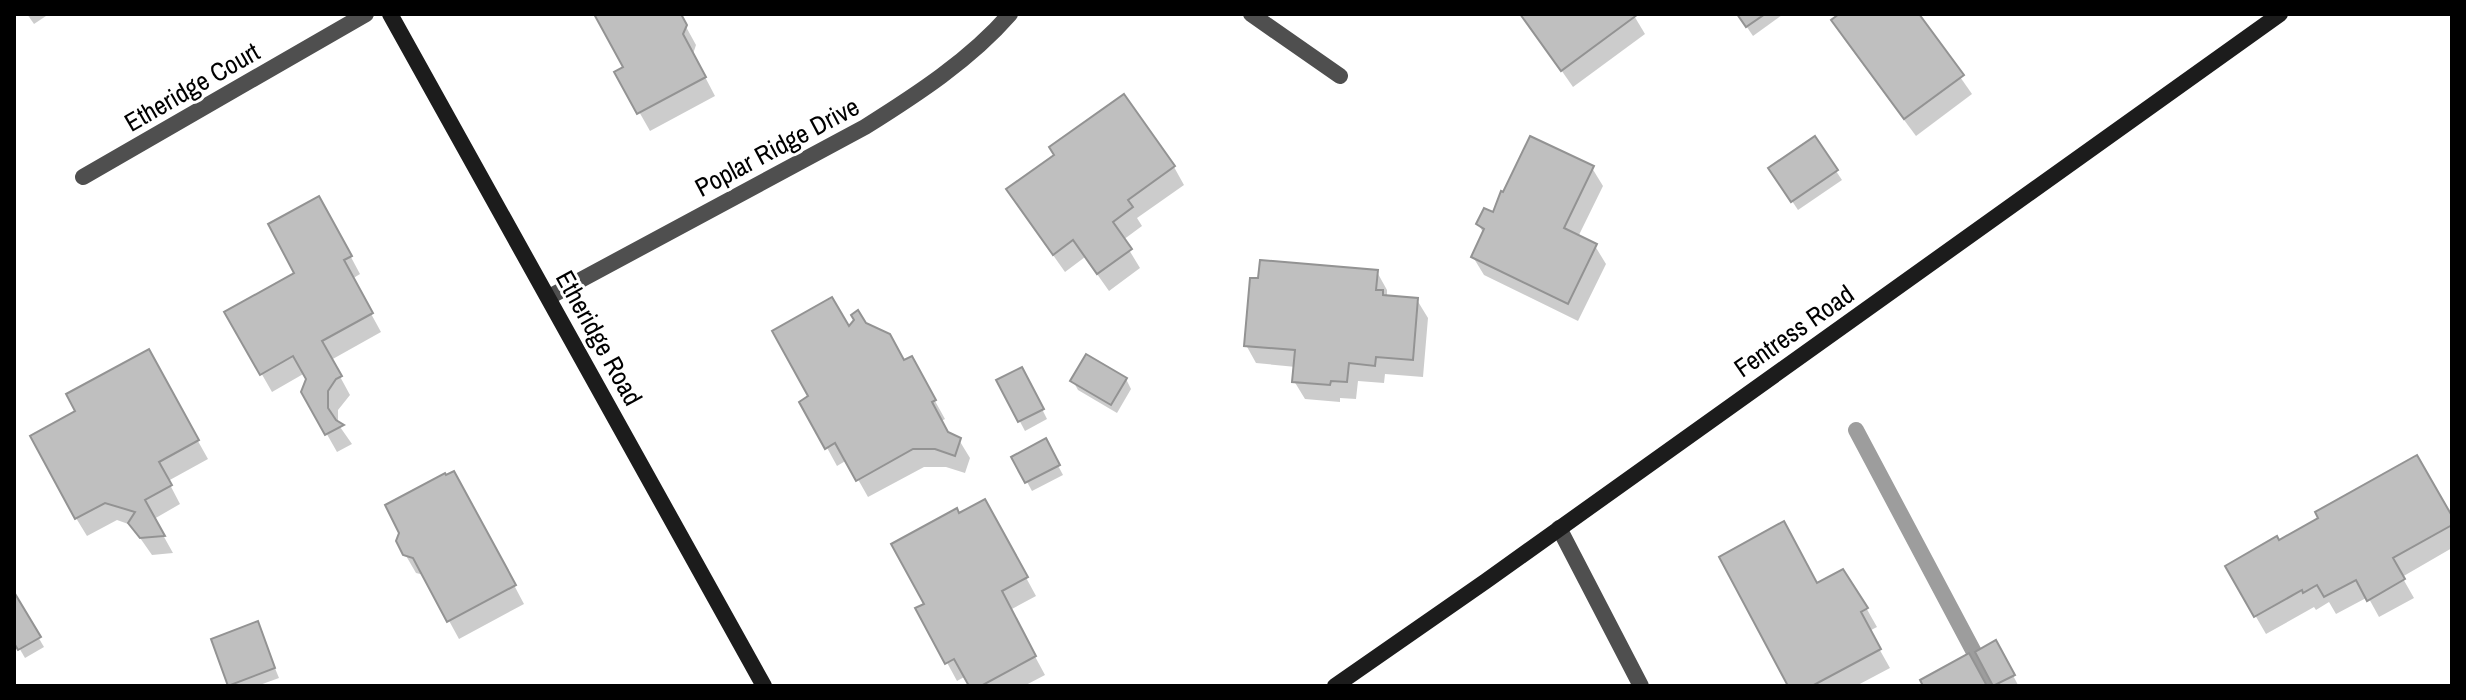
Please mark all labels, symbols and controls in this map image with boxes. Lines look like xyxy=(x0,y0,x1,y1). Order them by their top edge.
street label: Etheridge Court xyxy=(118,34,266,139)
street label: Poplar Ridge Drive xyxy=(689,89,865,205)
street label: Etheridge Road xyxy=(548,264,651,412)
street label: Fentress Road xyxy=(1727,276,1861,385)

